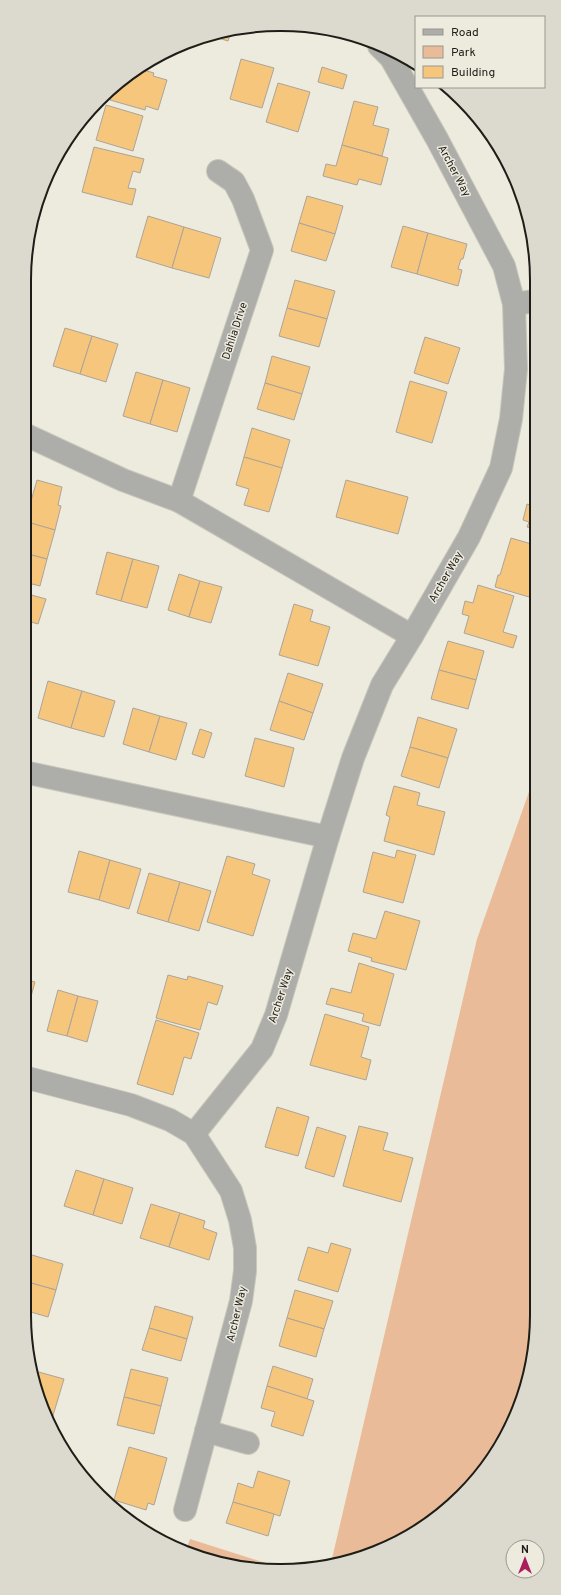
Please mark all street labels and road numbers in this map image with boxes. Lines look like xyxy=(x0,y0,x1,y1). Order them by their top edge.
street label: Archer Way xyxy=(435,143,474,199)
street label: Dahlia Drive xyxy=(219,301,251,361)
street label: Archer Way xyxy=(426,549,466,605)
street label: Archer Way xyxy=(266,967,296,1025)
street label: Archer Way xyxy=(224,1285,250,1343)

